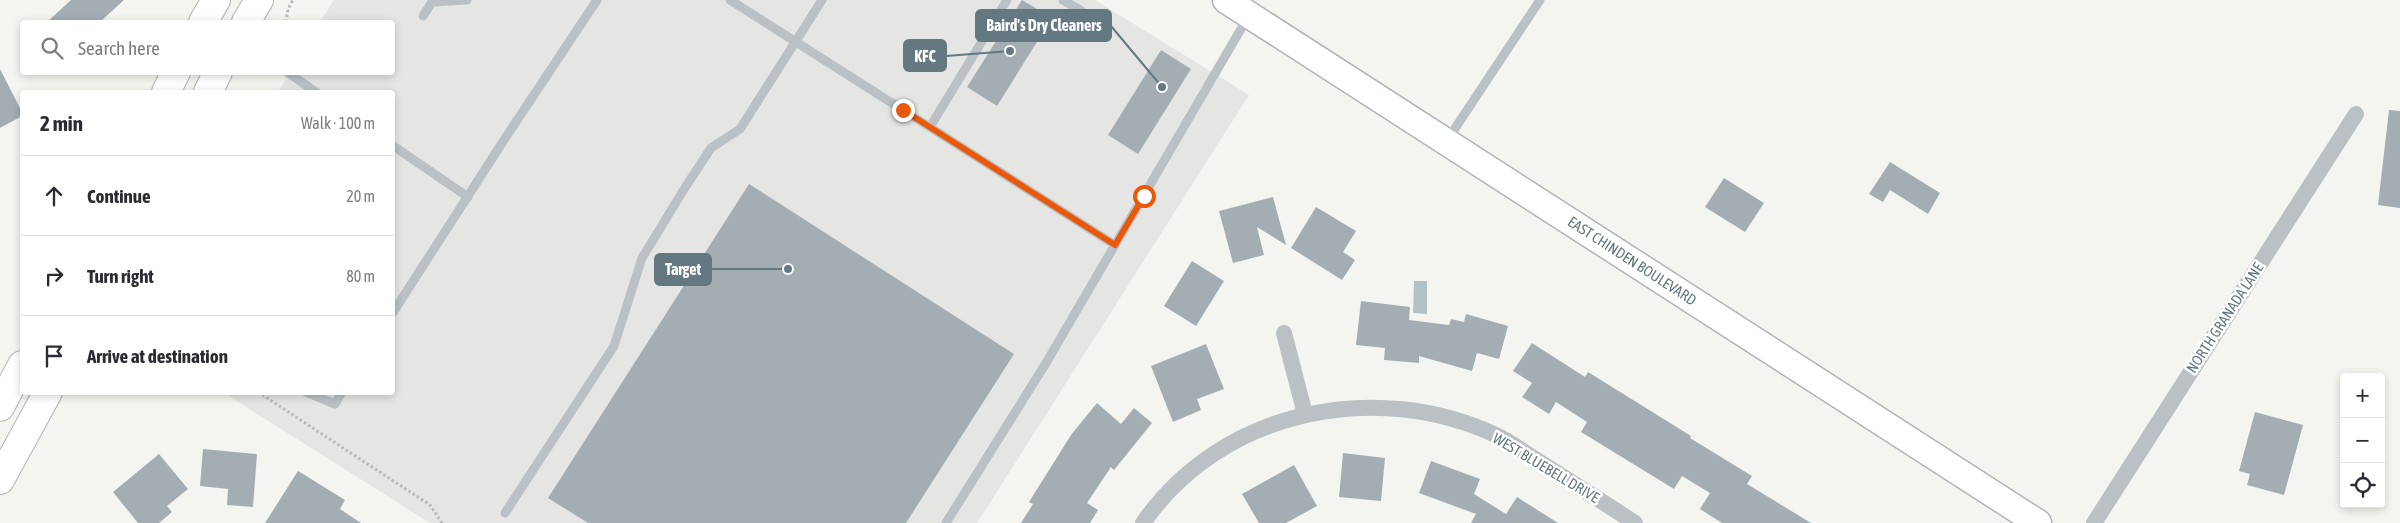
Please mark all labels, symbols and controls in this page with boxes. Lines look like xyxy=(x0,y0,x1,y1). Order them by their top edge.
callout: Baird's Dry Cleaners xyxy=(976,10,1111,41)
text: Baird's Dry Cleaners xyxy=(986,16,1102,34)
search box xyxy=(20,20,395,75)
icon: search xyxy=(38,34,66,62)
text: Search here xyxy=(78,37,160,59)
callout: KFC xyxy=(904,40,946,71)
text: KFC xyxy=(914,47,937,65)
route end xyxy=(892,99,915,122)
text: 2 min xyxy=(40,111,83,135)
text: Walk · 100 m xyxy=(301,114,375,132)
icon: ahead xyxy=(40,182,68,210)
text: Continue xyxy=(87,185,151,207)
route start xyxy=(1133,185,1156,208)
text: 20 m xyxy=(346,187,375,205)
street label: EAST CHINDEN BOULEVARD xyxy=(1565,213,1700,308)
callout: Target xyxy=(655,254,711,285)
street label: NORTH GRANADA LANE xyxy=(2183,259,2267,376)
text: Target xyxy=(665,260,701,278)
icon: right xyxy=(40,262,68,290)
text: Turn right xyxy=(87,265,154,287)
text: 80 m xyxy=(346,267,375,285)
icon: arrive xyxy=(40,342,68,370)
text: Arrive at destination xyxy=(87,345,228,367)
map controls xyxy=(2340,373,2385,508)
button: + xyxy=(2340,373,2385,418)
button: − xyxy=(2340,418,2385,463)
street label: WEST BLUEBELL DRIVE xyxy=(1490,429,1603,506)
button: locate xyxy=(2340,463,2385,508)

